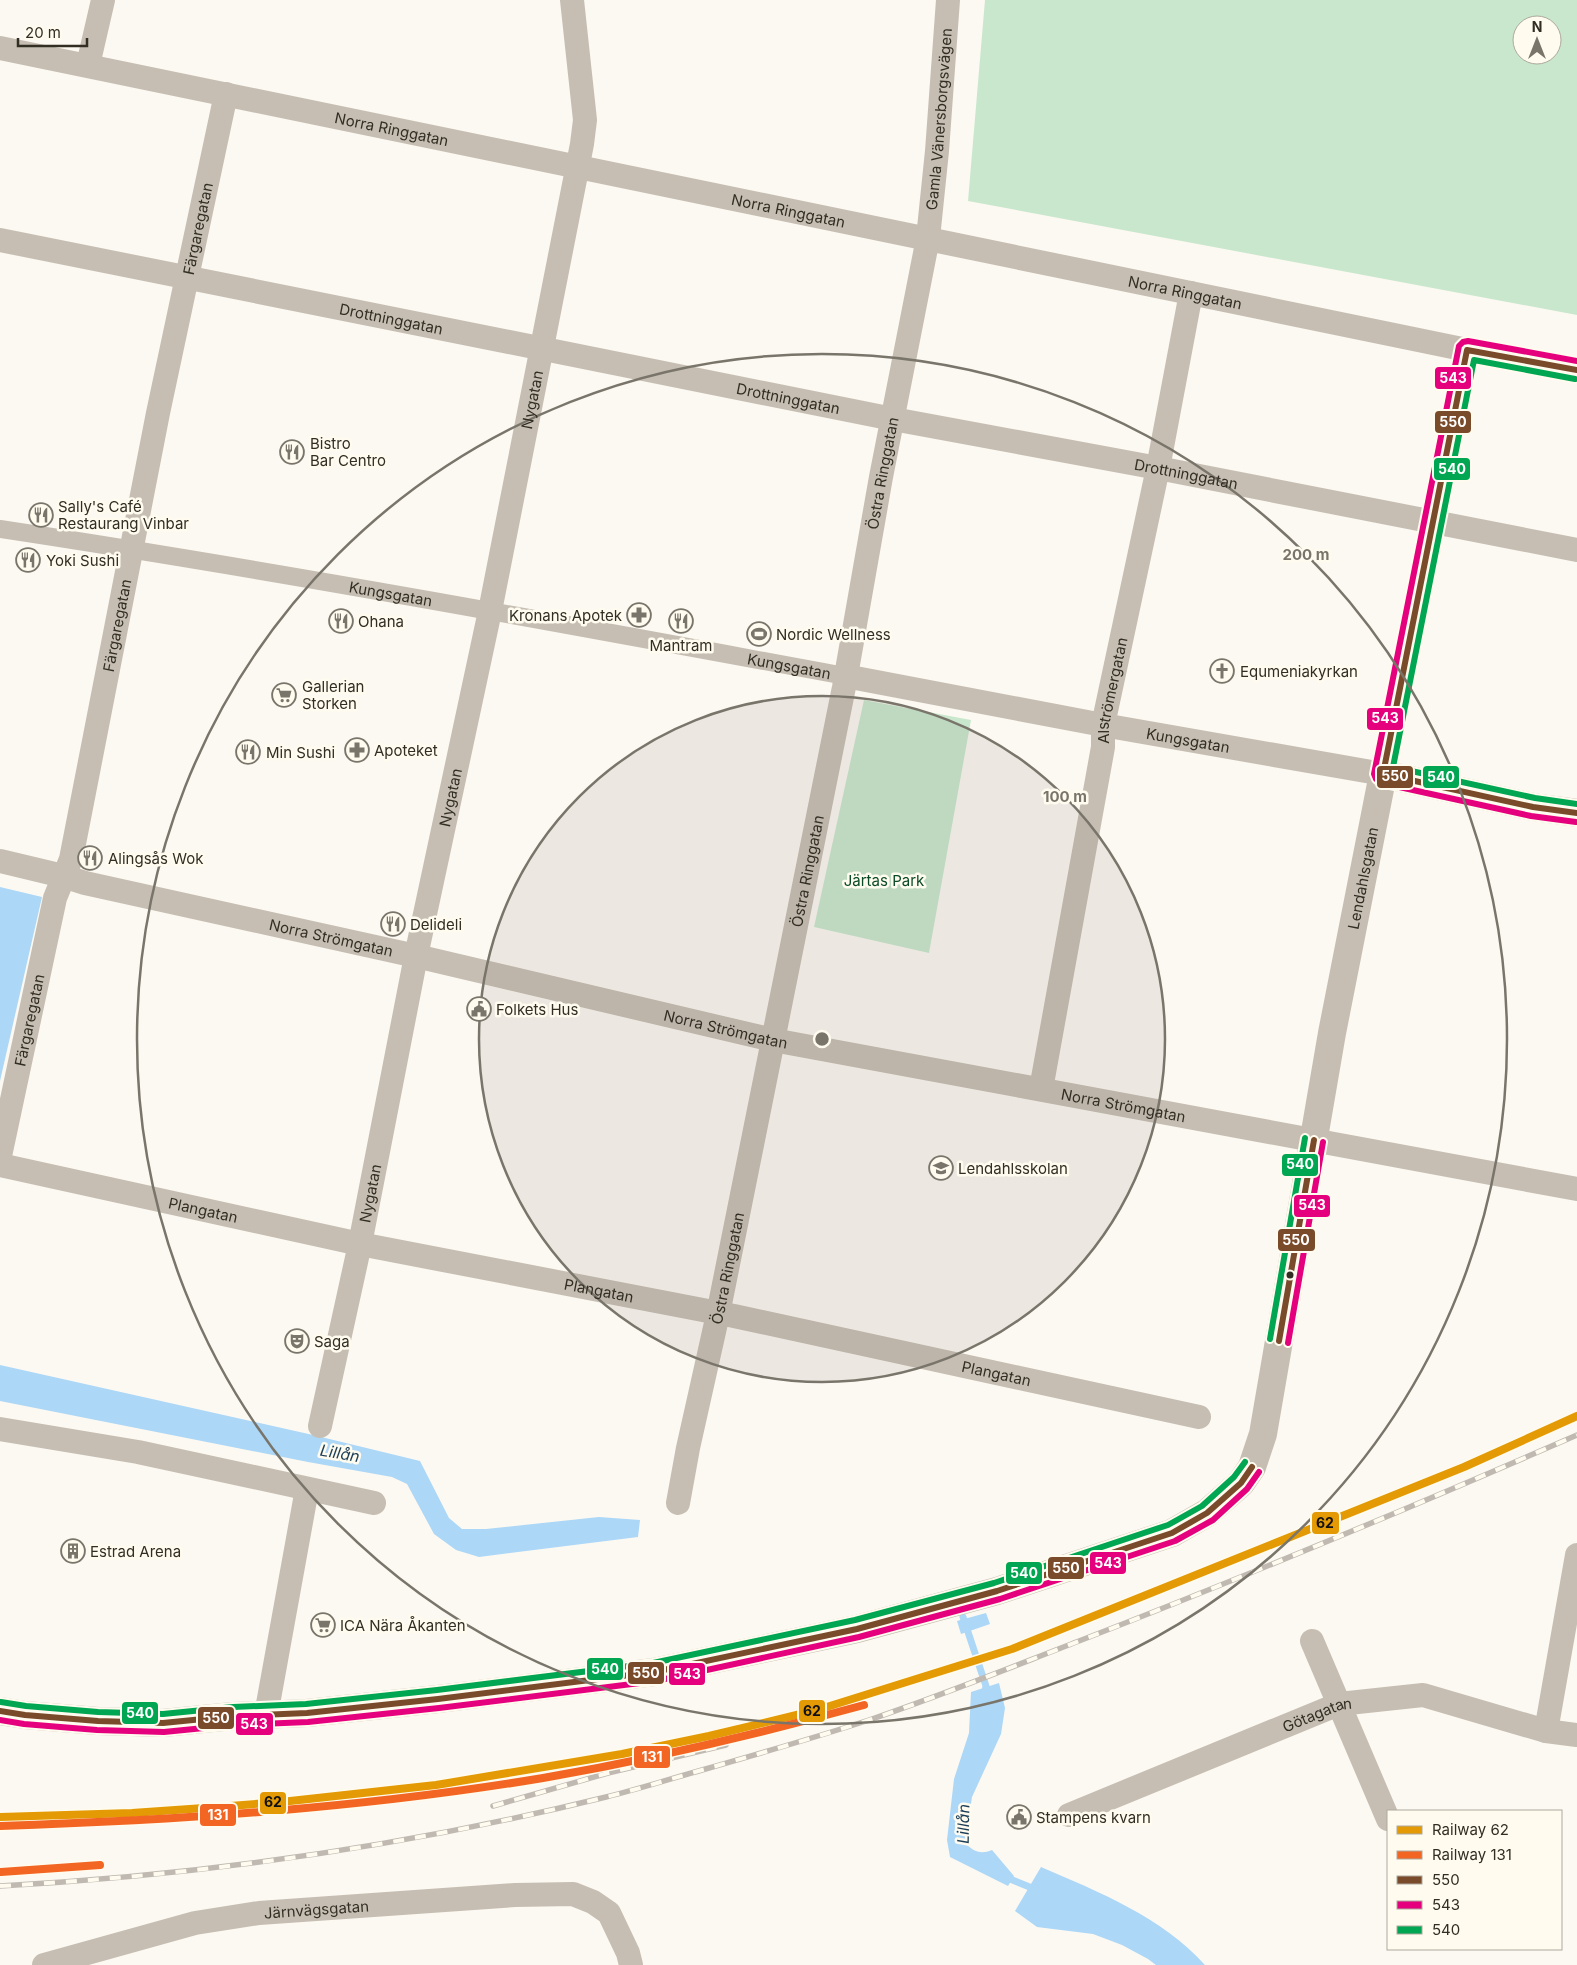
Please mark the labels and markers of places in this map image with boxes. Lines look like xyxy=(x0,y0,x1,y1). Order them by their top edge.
place label: Bistro Bar Centro xyxy=(310,434,386,470)
restaurant icon: Bistro Bar Centro xyxy=(279,439,305,465)
place label: Sally's Café Restaurang Vinbar xyxy=(58,497,189,533)
restaurant icon: Sally's Café Restaurang Vinbar xyxy=(28,502,54,528)
restaurant icon: Yoki Sushi xyxy=(15,547,41,573)
place label: Yoki Sushi xyxy=(46,551,119,570)
pharmacy icon: Kronans Apotek xyxy=(626,602,652,628)
place label: Kronans Apotek xyxy=(509,606,623,625)
restaurant icon: Ohana xyxy=(328,608,354,634)
restaurant icon: Mantram xyxy=(668,608,694,634)
place label: Ohana xyxy=(358,612,404,631)
sports icon: Nordic Wellness xyxy=(746,621,772,647)
place label: Nordic Wellness xyxy=(776,625,891,644)
place label: Mantram xyxy=(650,636,712,655)
church icon: Equmeniakyrkan xyxy=(1209,658,1235,684)
place label: Equmeniakyrkan xyxy=(1240,662,1358,681)
place label: Gallerian Storken xyxy=(302,677,364,713)
supermarket icon: Gallerian Storken xyxy=(271,682,297,708)
pharmacy icon: Apoteket xyxy=(344,737,370,763)
restaurant icon: Min Sushi xyxy=(235,739,261,765)
place label: Apoteket xyxy=(374,741,438,760)
place label: Min Sushi xyxy=(266,743,335,762)
restaurant icon: Alingsås Wok xyxy=(77,845,103,871)
place label: Alingsås Wok xyxy=(108,849,204,868)
restaurant icon: Delideli xyxy=(380,911,406,937)
place label: Delideli xyxy=(410,915,462,934)
public building icon: Folkets Hus xyxy=(466,996,492,1022)
place label: Folkets Hus xyxy=(496,1000,578,1019)
centre of rings xyxy=(813,1030,831,1048)
school or university icon: Lendahlsskolan xyxy=(928,1155,954,1181)
place label: Lendahlsskolan xyxy=(958,1159,1068,1178)
unlabelled marker xyxy=(1285,1270,1295,1280)
theatre icon: Saga xyxy=(284,1328,310,1354)
place label: Saga xyxy=(314,1332,350,1351)
building icon: Estrad Arena xyxy=(60,1538,86,1564)
place label: Estrad Arena xyxy=(90,1542,181,1561)
supermarket icon: ICA Nära Åkanten xyxy=(310,1612,336,1638)
place label: ICA Nära Åkanten xyxy=(340,1616,466,1635)
public building icon: Stampens kvarn xyxy=(1006,1804,1032,1830)
place label: Stampens kvarn xyxy=(1036,1808,1151,1827)

